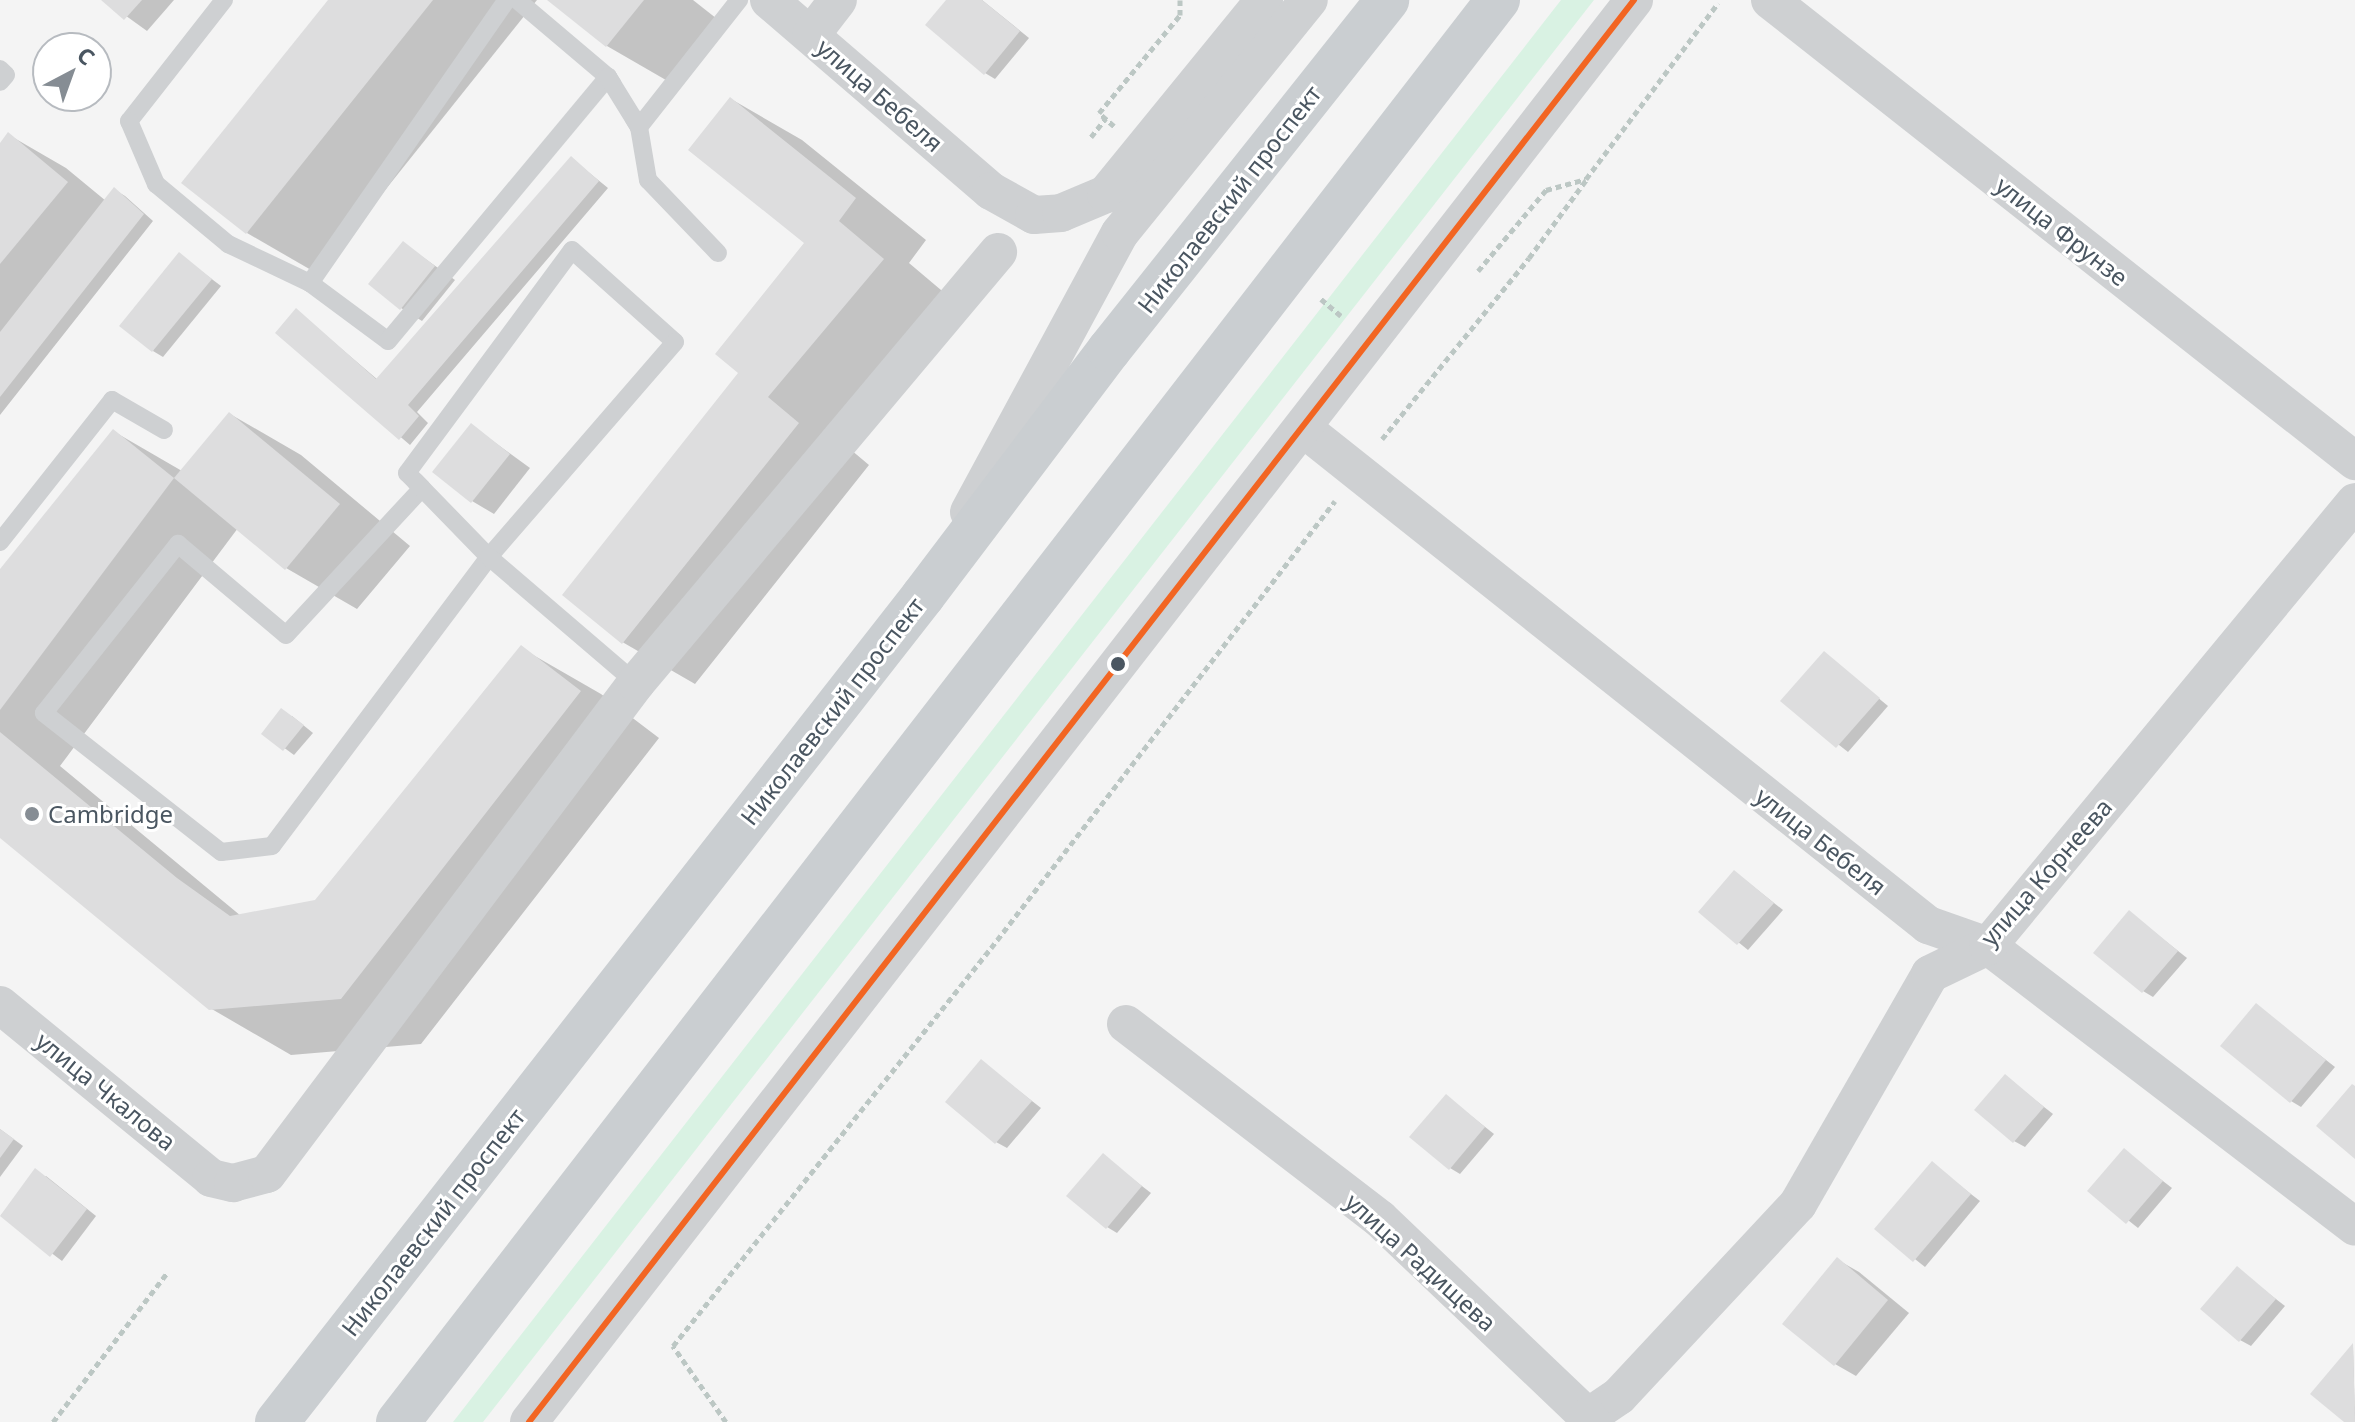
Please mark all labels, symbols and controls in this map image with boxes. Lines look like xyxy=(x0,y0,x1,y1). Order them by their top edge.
north arrow xyxy=(32,32,112,112)
street label: улица Бебеля xyxy=(811,32,949,158)
text: С xyxy=(71,39,102,71)
street label: Николаевский проспект xyxy=(1131,79,1327,319)
street label: улица Фрунзе xyxy=(1990,171,2134,291)
street label: Николаевский проспект xyxy=(734,591,930,831)
unlabelled marker xyxy=(1110,656,1126,672)
street label: улица Бебеля xyxy=(1750,781,1892,901)
street label: улица Корнеева xyxy=(1974,792,2118,952)
place label: Cambridge xyxy=(48,800,173,828)
marker: Cambridge xyxy=(23,805,41,823)
street label: улица Чкалова xyxy=(30,1026,182,1156)
street label: Николаевский проспект xyxy=(335,1102,531,1342)
street label: улица Радищева xyxy=(1340,1187,1502,1337)

